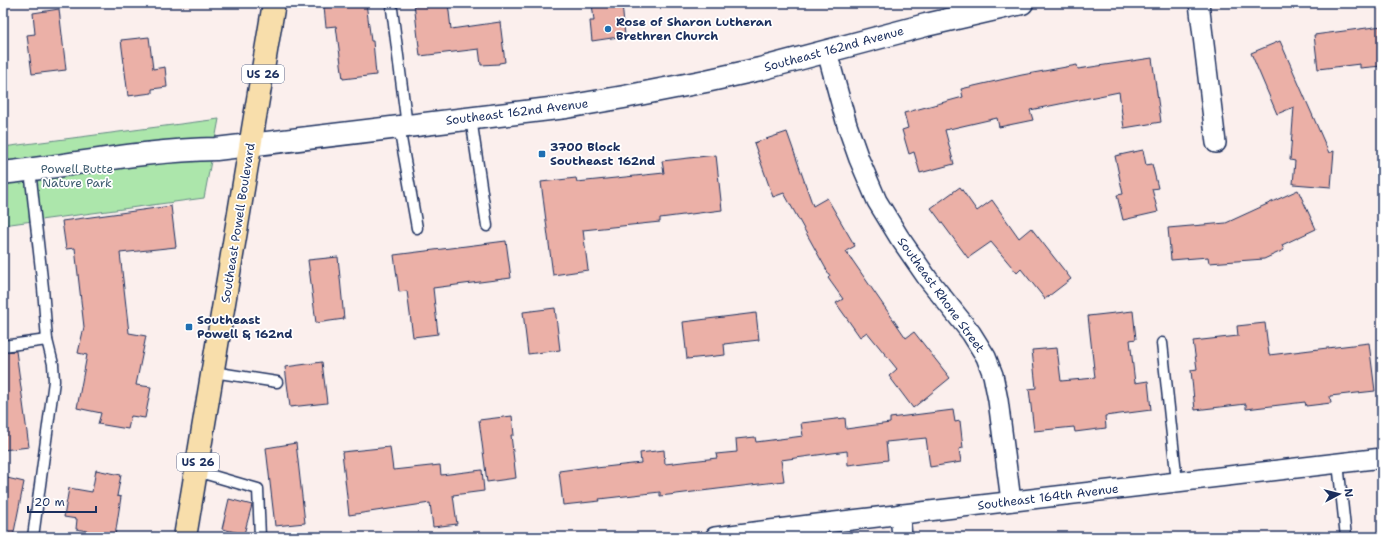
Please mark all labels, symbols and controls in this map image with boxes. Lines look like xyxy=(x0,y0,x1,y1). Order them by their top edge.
place label: Rose of Sharon Lutheran Brethren Church xyxy=(616,14,772,44)
street label: Southeast 162nd Avenue xyxy=(762,23,906,75)
marker: Rose of Sharon Lutheran Brethren Church xyxy=(603,24,613,34)
road number: US 26 xyxy=(242,65,284,83)
street label: Southeast 162nd Avenue xyxy=(445,95,590,129)
place label: 3700 Block Southeast 162nd xyxy=(550,139,655,169)
street label: Southeast Powell Boulevard xyxy=(217,141,259,304)
marker: 3700 Block Southeast 162nd xyxy=(537,149,547,159)
park label: Powell Butte Nature Park xyxy=(41,161,113,191)
street label: Southeast Rhone Street xyxy=(894,234,988,356)
place label: Southeast Powell & 162nd xyxy=(197,312,292,342)
marker: Southeast Powell & 162nd xyxy=(184,322,194,332)
road number: US 26 xyxy=(177,453,219,471)
north arrow xyxy=(1319,474,1359,514)
street label: Southeast 164th Avenue xyxy=(977,480,1120,514)
scale bar xyxy=(28,488,96,514)
text: N xyxy=(1340,488,1356,498)
text: 20 m xyxy=(34,494,65,510)

